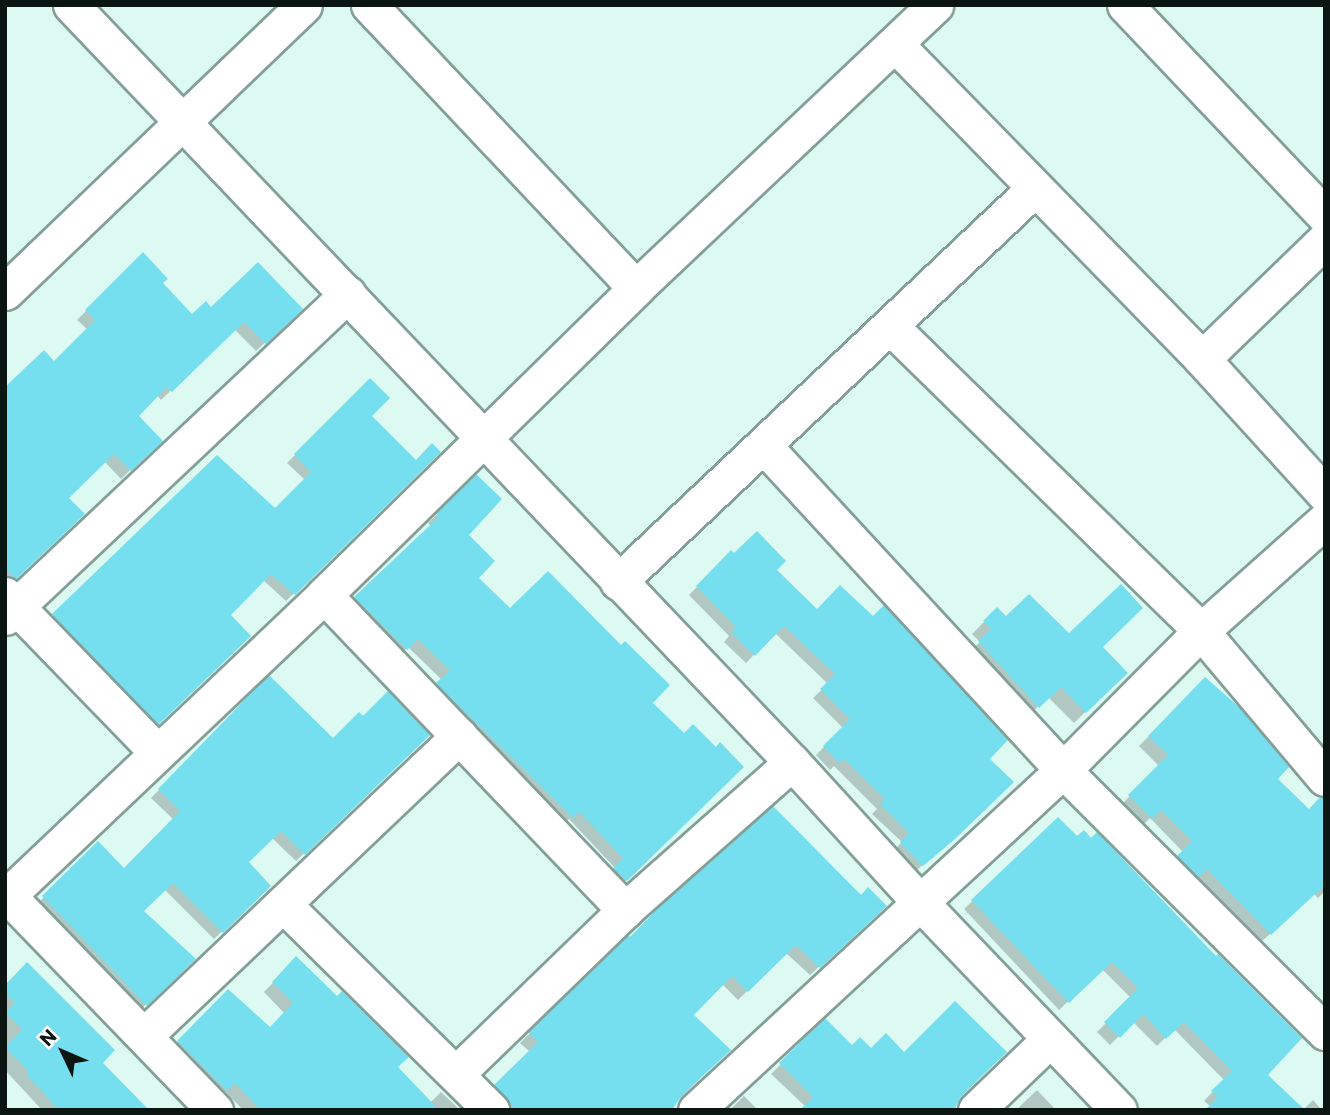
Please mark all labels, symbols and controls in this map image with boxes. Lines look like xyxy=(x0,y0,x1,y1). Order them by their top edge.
north arrow xyxy=(28,1017,98,1087)
text: N xyxy=(34,1024,61,1050)

